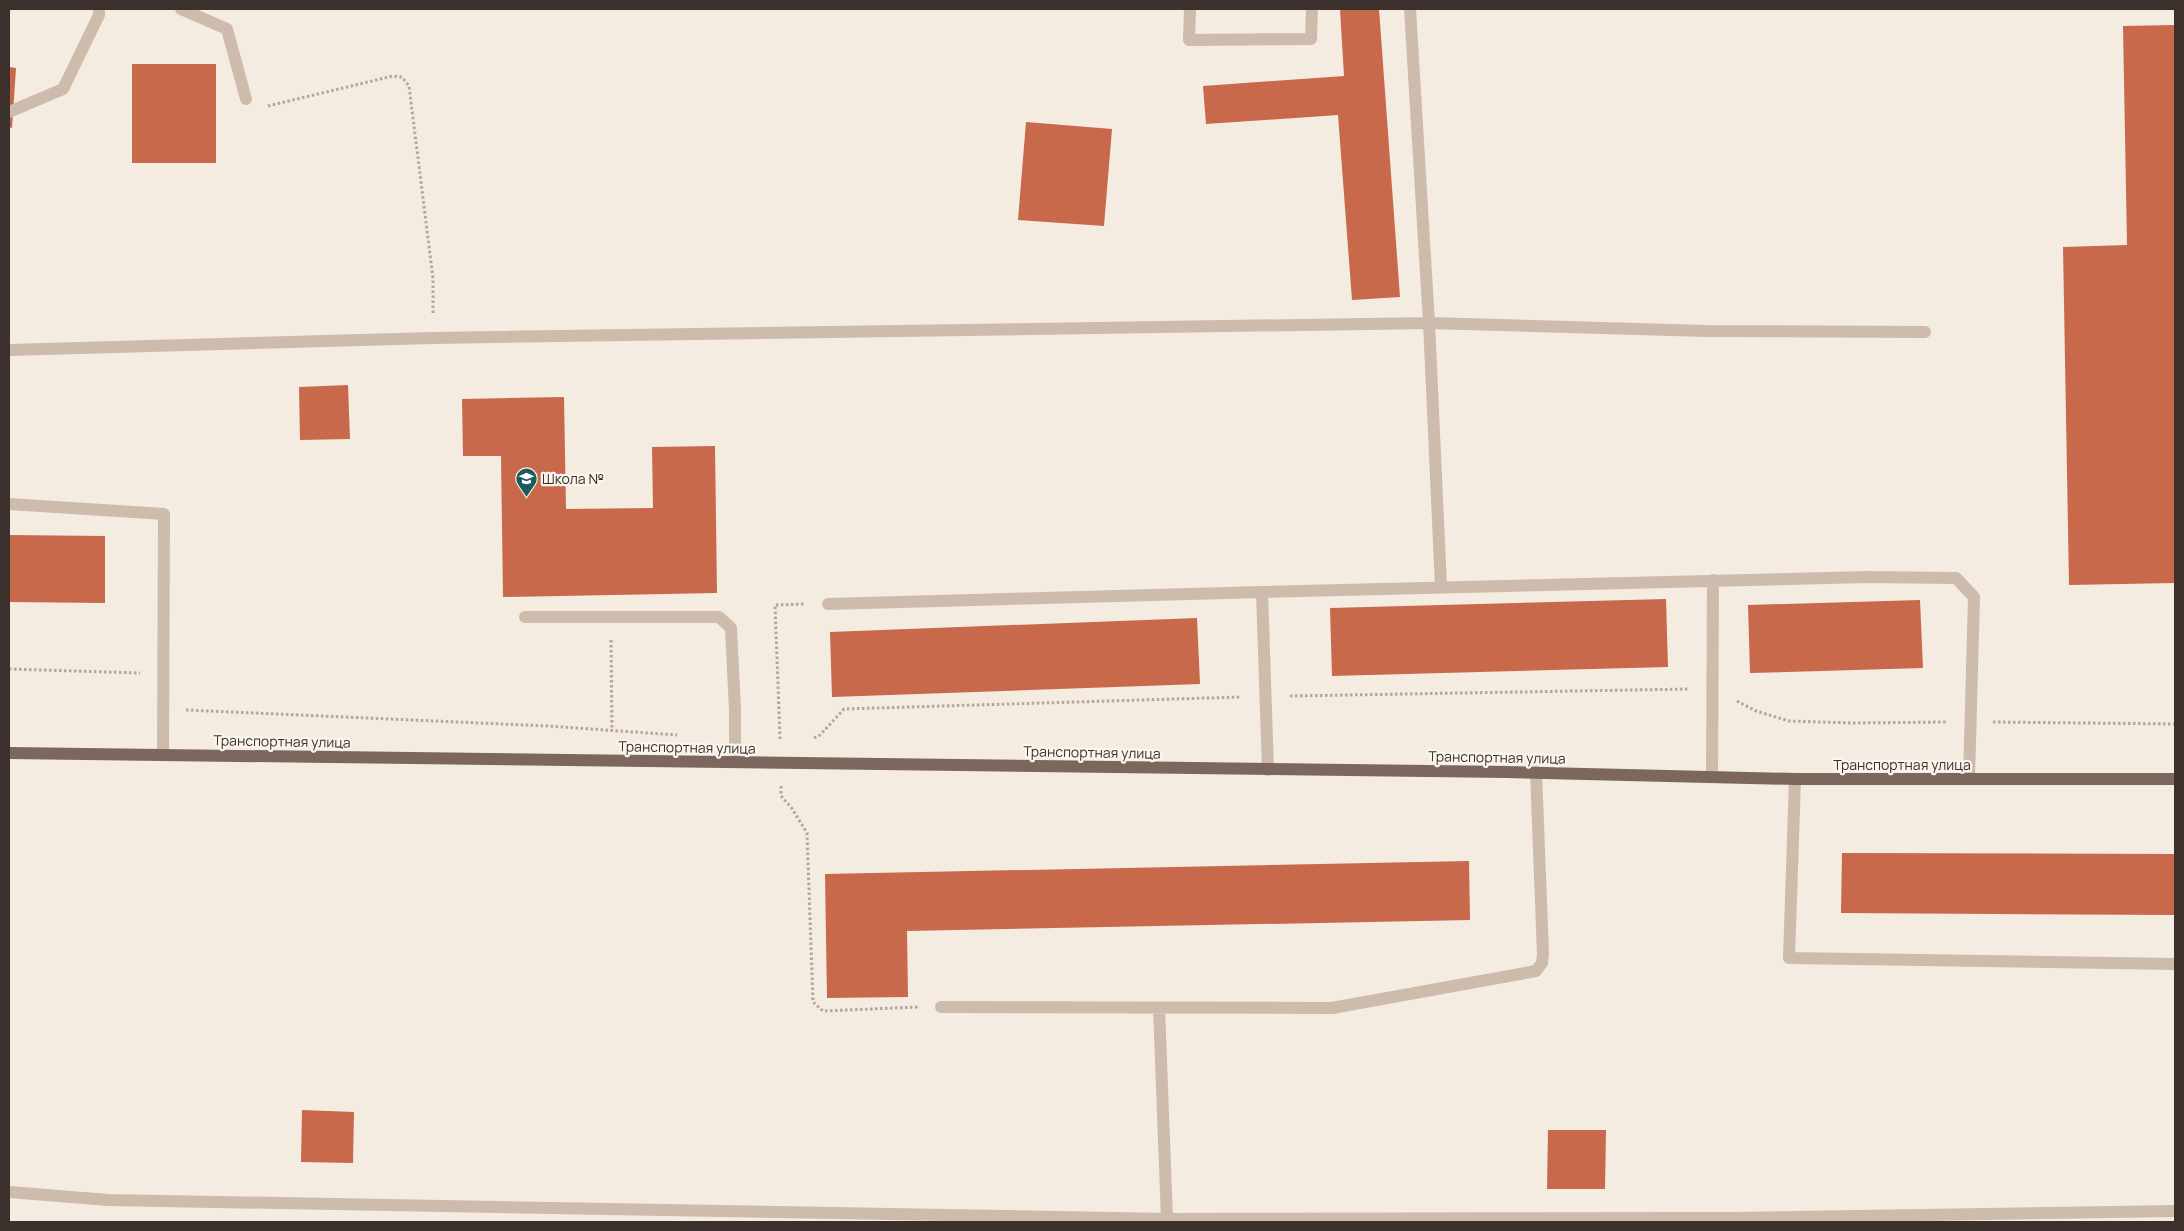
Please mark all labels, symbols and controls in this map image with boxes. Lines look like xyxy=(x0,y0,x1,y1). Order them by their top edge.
school or university icon: Школа № xyxy=(514,466,538,497)
place label: Школа № xyxy=(542,469,604,488)
street label: Транспортная улица xyxy=(213,730,351,752)
street label: Транспортная улица xyxy=(618,736,756,758)
street label: Транспортная улица xyxy=(1023,741,1161,763)
street label: Транспортная улица xyxy=(1428,746,1566,768)
street label: Транспортная улица xyxy=(1833,755,1971,774)

